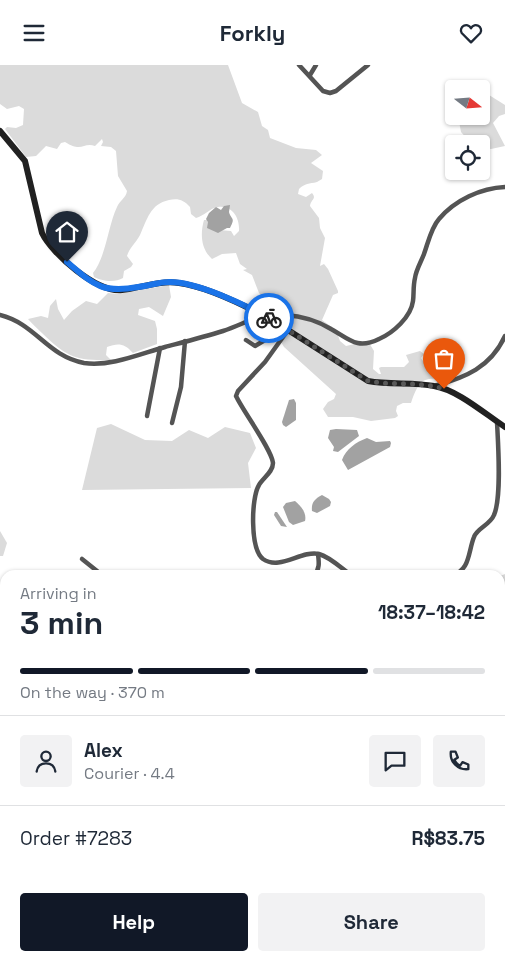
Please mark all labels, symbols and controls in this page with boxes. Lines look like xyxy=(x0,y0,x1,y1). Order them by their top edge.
icon: menu xyxy=(20,19,48,47)
text: Forkly xyxy=(220,19,285,47)
icon: heart xyxy=(457,19,485,47)
north arrow xyxy=(445,80,490,125)
map controls xyxy=(445,80,490,180)
button: locate xyxy=(445,135,490,180)
pin xyxy=(46,211,88,262)
icon: home xyxy=(53,218,81,246)
courier xyxy=(244,293,294,343)
icon: bike xyxy=(255,304,283,332)
pin xyxy=(423,338,465,389)
icon: bag xyxy=(430,345,458,373)
text: Arriving in xyxy=(20,583,97,604)
text: 18:37–18:42 xyxy=(378,600,485,625)
text: 3 min xyxy=(20,603,103,643)
text: On the way · 370 m xyxy=(20,682,165,703)
button: person xyxy=(20,735,72,787)
button: chat xyxy=(369,735,421,787)
button: phone xyxy=(433,735,485,787)
text: Alex xyxy=(84,738,123,763)
text: Courier · 4.4 xyxy=(84,763,175,784)
text: Order #7283 xyxy=(20,826,132,851)
text: R$83.75 xyxy=(412,826,485,851)
button: Help xyxy=(20,893,248,951)
button: Share xyxy=(258,893,485,951)

